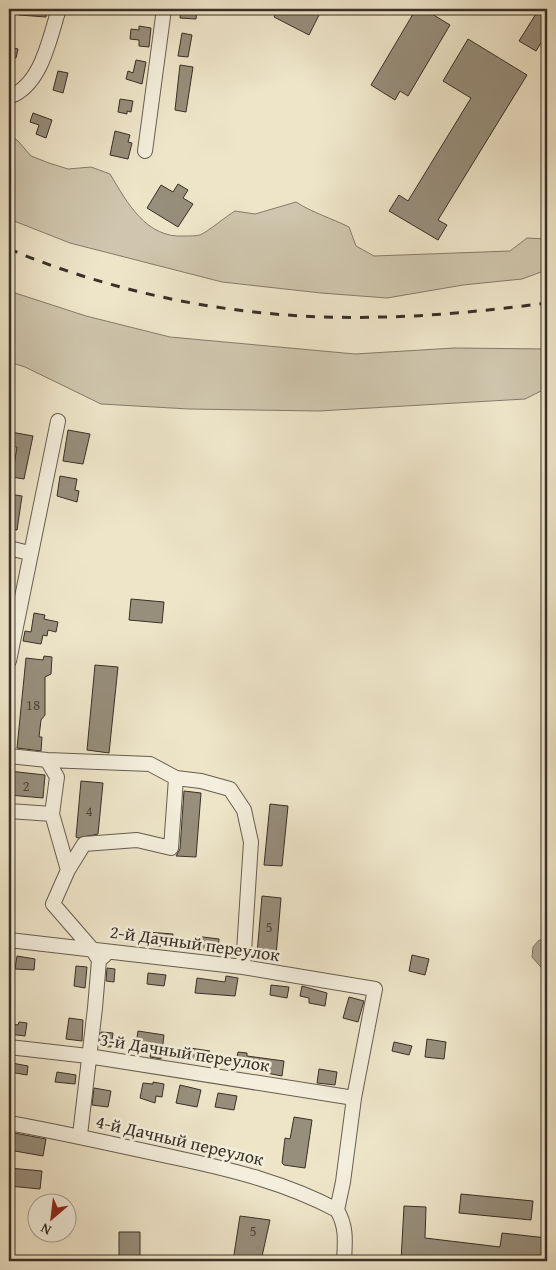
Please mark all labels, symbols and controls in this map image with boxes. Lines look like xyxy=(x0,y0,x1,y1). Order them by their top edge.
house number: 18 xyxy=(26,694,40,715)
house number: 2 xyxy=(22,775,30,796)
house number: 4 xyxy=(85,800,93,821)
house number: 5 xyxy=(265,916,273,937)
street label: 2-й Дачный переулок xyxy=(108,918,282,968)
street label: 3-й Дачный переулок xyxy=(98,1025,272,1079)
street label: 4-й Дачный переулок xyxy=(93,1108,267,1173)
north arrow xyxy=(28,1192,78,1242)
text: N xyxy=(37,1218,55,1241)
house number: 5 xyxy=(249,1220,257,1241)

